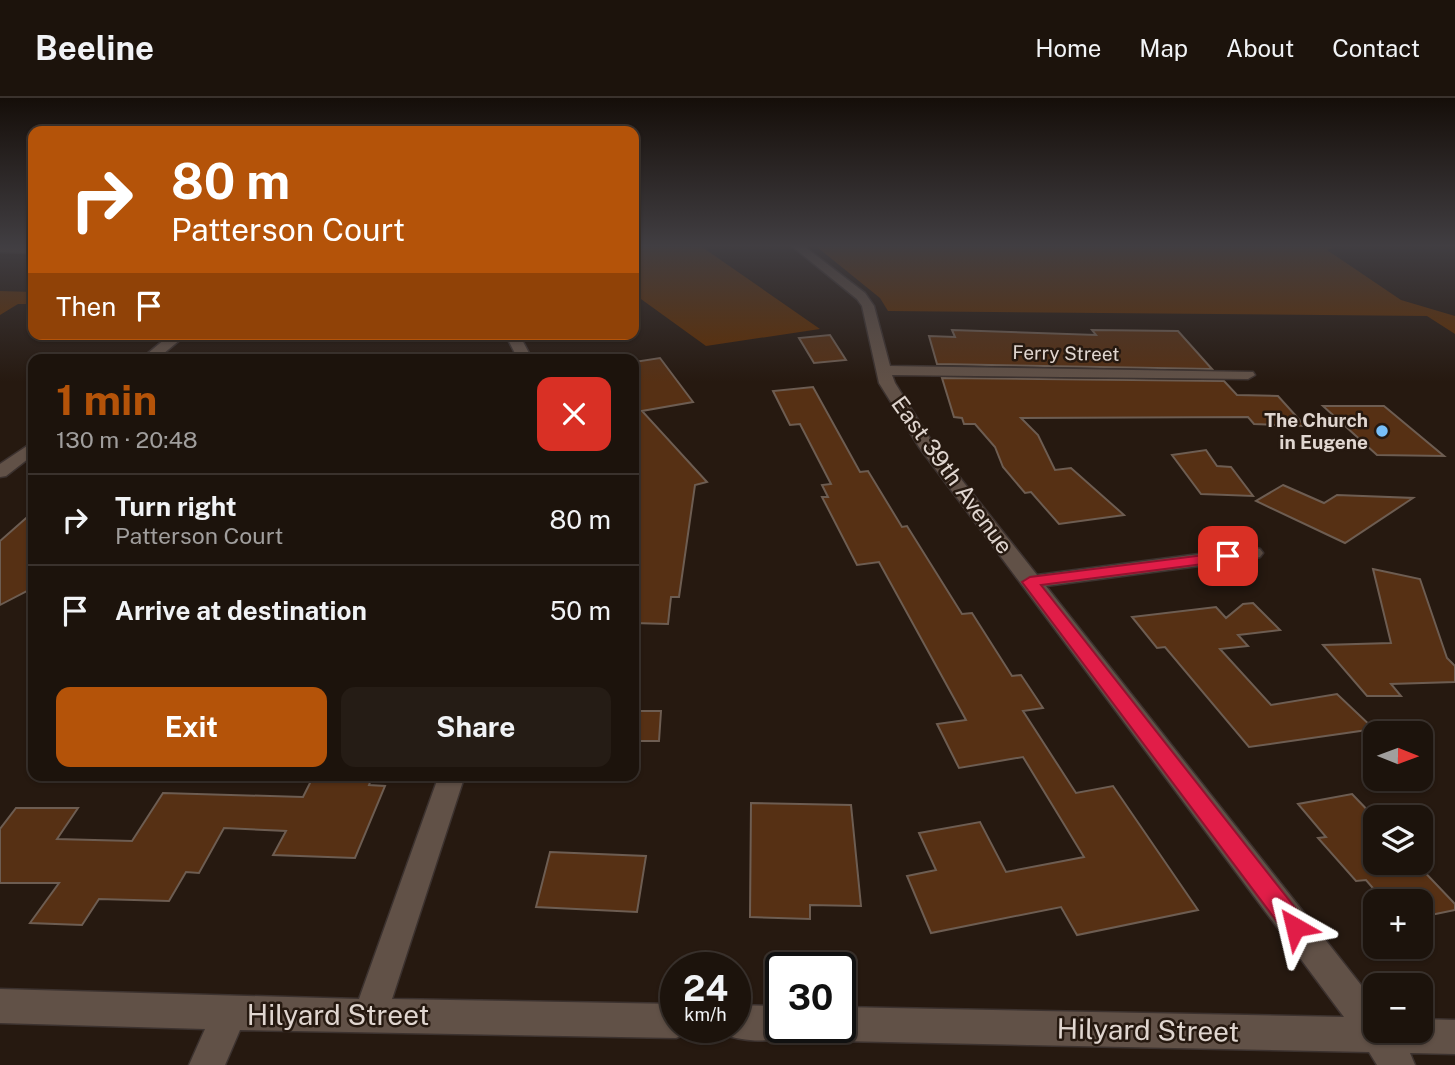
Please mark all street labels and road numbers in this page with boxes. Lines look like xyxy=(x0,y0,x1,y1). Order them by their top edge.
street label: Ferry Street xyxy=(1012,341,1120,365)
street label: East 39th Avenue xyxy=(886,391,1019,559)
street label: Hilyard Street xyxy=(247,998,429,1031)
street label: Hilyard Street xyxy=(1056,1011,1240,1048)

